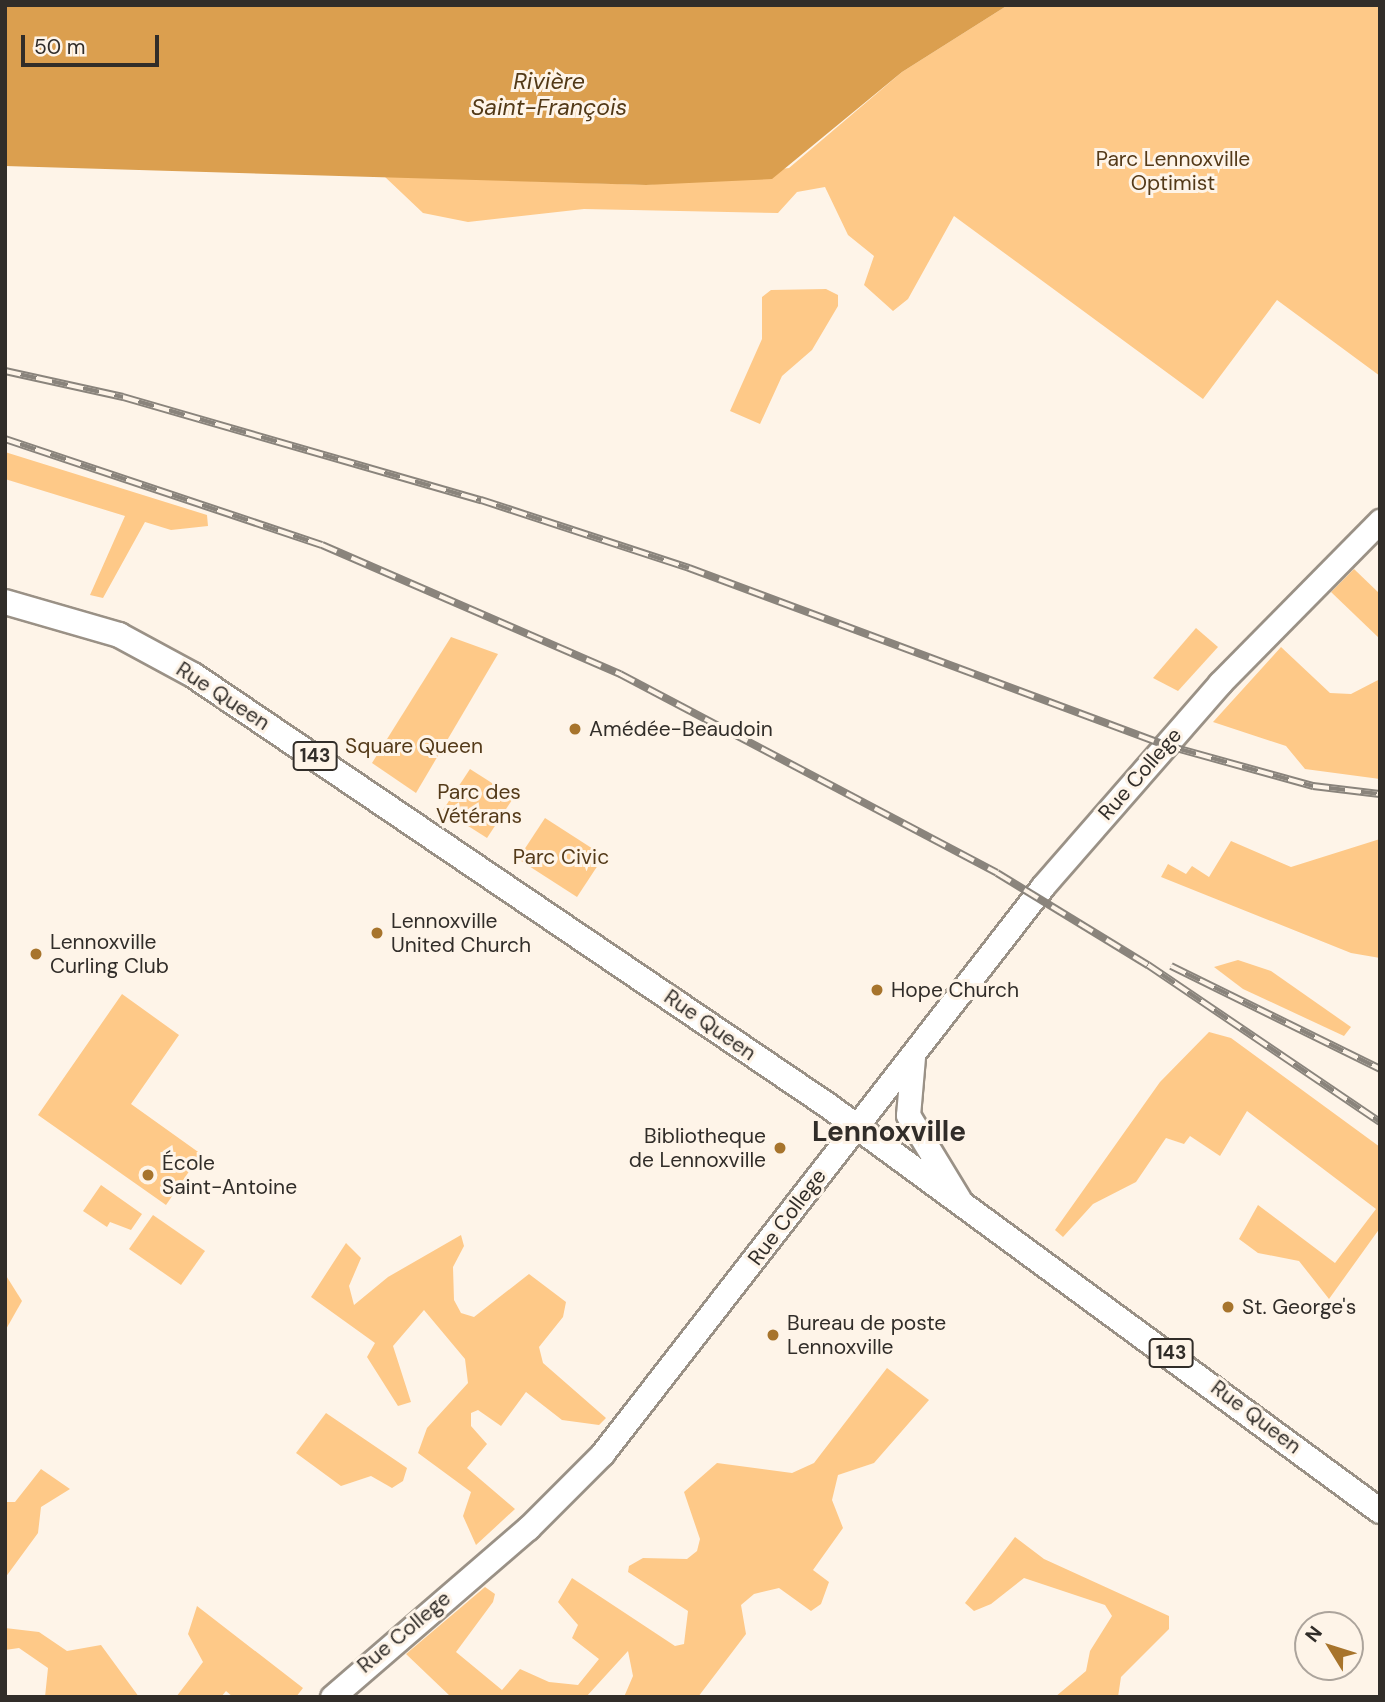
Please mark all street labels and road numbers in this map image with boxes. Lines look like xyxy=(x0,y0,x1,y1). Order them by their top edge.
street label: Rue Queen xyxy=(172,657,274,735)
street label: Rue College xyxy=(1093,723,1187,825)
road number: 143 xyxy=(292,740,338,772)
street label: Rue Queen xyxy=(659,984,761,1066)
street label: Rue College xyxy=(743,1164,831,1270)
road number: 143 xyxy=(1148,1338,1194,1368)
street label: Rue Queen xyxy=(1206,1375,1306,1459)
street label: Rue College xyxy=(352,1586,456,1678)

